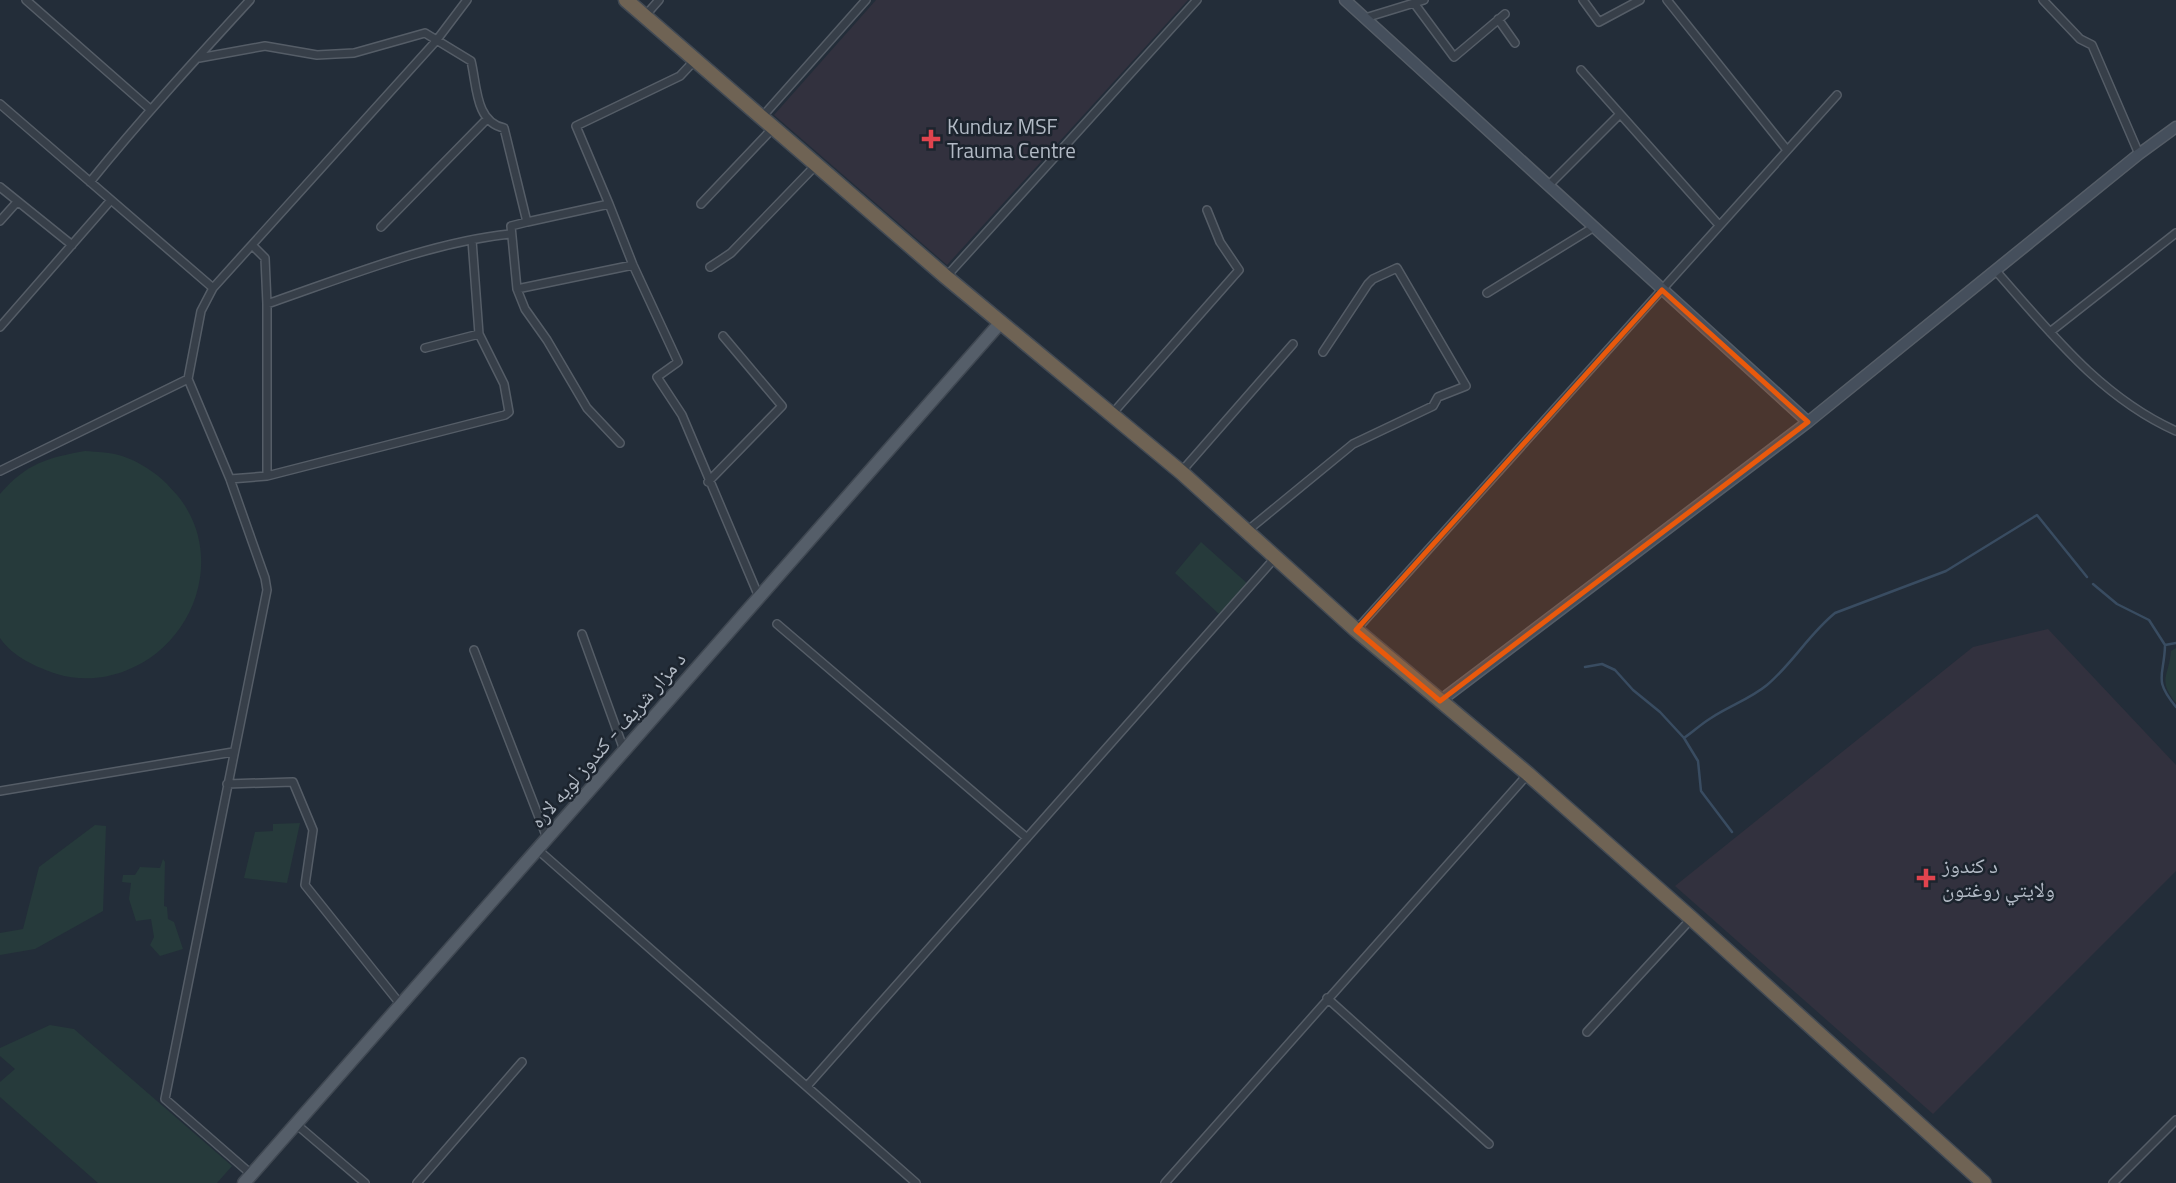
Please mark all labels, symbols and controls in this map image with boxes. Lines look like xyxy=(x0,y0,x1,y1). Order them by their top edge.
place label: Kunduz MSF Trauma Centre xyxy=(947,110,1076,166)
marker: Kunduz MSF Trauma Centre xyxy=(921,129,941,149)
street label: د مزار شریف - کندوز لویه لاره xyxy=(521,644,693,835)
place label: د کندوز ولایتي روغتون xyxy=(1941,849,2055,906)
marker: د کندوز ولایتي روغتون xyxy=(1916,868,1936,888)

